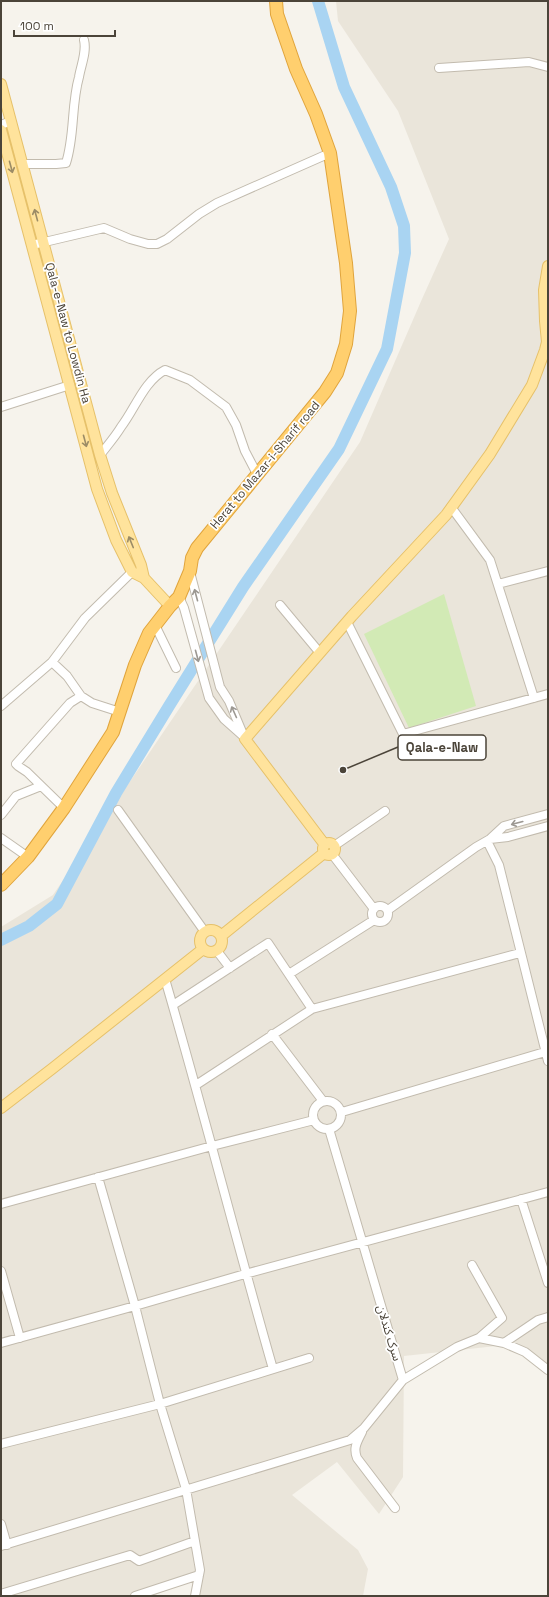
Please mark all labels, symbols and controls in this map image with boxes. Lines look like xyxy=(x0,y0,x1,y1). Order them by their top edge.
scale bar xyxy=(14,12,115,38)
text: 100 m xyxy=(20,18,54,34)
one-way arrow xyxy=(8,160,15,173)
one-way arrow xyxy=(32,209,39,222)
street label: Qala-e-Naw to Lowdin Ha xyxy=(41,261,95,405)
street label: Herat to Mazar-i-Sharif road xyxy=(207,398,323,532)
one-way arrow xyxy=(81,435,89,448)
one-way arrow xyxy=(127,536,135,548)
one-way arrow xyxy=(192,589,199,602)
one-way arrow xyxy=(194,649,201,662)
one-way arrow xyxy=(229,706,237,718)
callout: Qala-e-Naw xyxy=(398,735,486,760)
text: Qala-e-Naw xyxy=(406,739,478,756)
one-way arrow xyxy=(510,820,523,827)
street label: سرک کندلان xyxy=(373,1303,405,1363)

